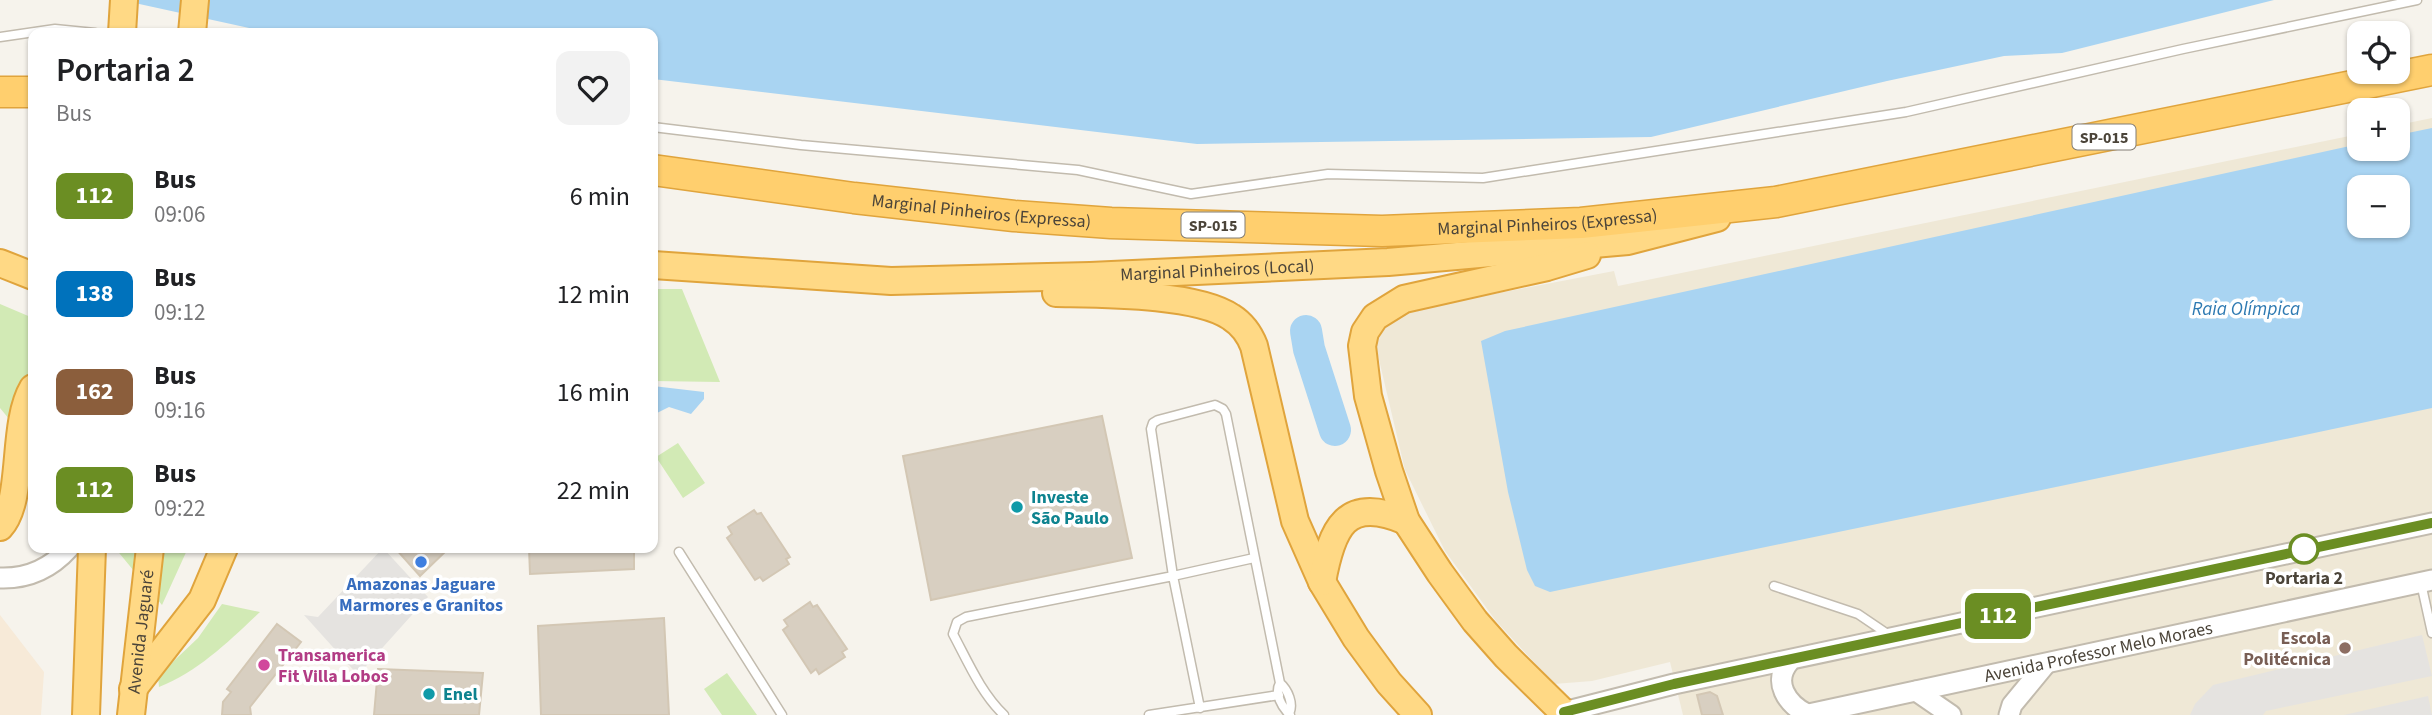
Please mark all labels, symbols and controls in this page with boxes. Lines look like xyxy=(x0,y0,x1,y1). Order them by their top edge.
map controls xyxy=(2347,21,2410,238)
button: locate xyxy=(2347,21,2410,84)
text: Portaria 2 xyxy=(56,47,195,94)
button: heart xyxy=(556,51,630,125)
text: Bus xyxy=(56,97,92,130)
button: + xyxy=(2347,98,2410,161)
road number: SP-015 xyxy=(2072,125,2136,150)
text: Bus xyxy=(154,161,196,198)
button: − xyxy=(2347,175,2410,238)
text: 112 xyxy=(75,178,114,213)
text: 6 min xyxy=(570,178,630,215)
street label: Marginal Pinheiros (Expressa) xyxy=(870,188,1092,235)
text: 09:06 xyxy=(154,198,205,231)
street label: Marginal Pinheiros (Expressa) xyxy=(1437,203,1659,242)
road number: SP-015 xyxy=(1182,213,1244,238)
street label: Marginal Pinheiros (Local) xyxy=(1120,253,1315,288)
text: Bus xyxy=(154,259,196,296)
text: 138 xyxy=(75,276,114,311)
text: 12 min xyxy=(557,276,630,313)
text: 09:12 xyxy=(154,296,205,329)
water label: Raia Olímpica xyxy=(2192,296,2300,323)
text: Bus xyxy=(154,357,196,394)
text: 162 xyxy=(75,374,114,409)
text: 16 min xyxy=(557,374,630,411)
text: 09:16 xyxy=(154,394,205,427)
text: Bus xyxy=(154,455,196,492)
text: 112 xyxy=(75,472,114,507)
text: 22 min xyxy=(557,472,630,509)
place label: Investe São Paulo xyxy=(1031,485,1109,531)
text: 09:22 xyxy=(154,492,205,525)
marker: Investe São Paulo xyxy=(1009,499,1025,515)
marker: Portaria 2 xyxy=(2289,534,2319,564)
marker: Amazonas Jaguare Marmores e Granitos xyxy=(413,554,429,570)
place label: Portaria 2 xyxy=(2265,566,2343,591)
street label: Avenida Jaguaré xyxy=(122,568,160,695)
place label: Amazonas Jaguare Marmores e Granitos xyxy=(339,572,503,618)
line badge: 112 xyxy=(1958,593,2038,639)
text: 112 xyxy=(1979,598,2017,633)
street label: Avenida Professor Melo Moraes xyxy=(1982,616,2215,689)
place label: Escola Politécnica xyxy=(2243,626,2331,672)
marker: Escola Politécnica xyxy=(2337,640,2353,656)
place label: Transamerica Fit Villa Lobos xyxy=(278,643,389,689)
marker: Transamerica Fit Villa Lobos xyxy=(256,657,272,673)
place label: Enel xyxy=(443,682,478,707)
marker: Enel xyxy=(421,686,437,702)

